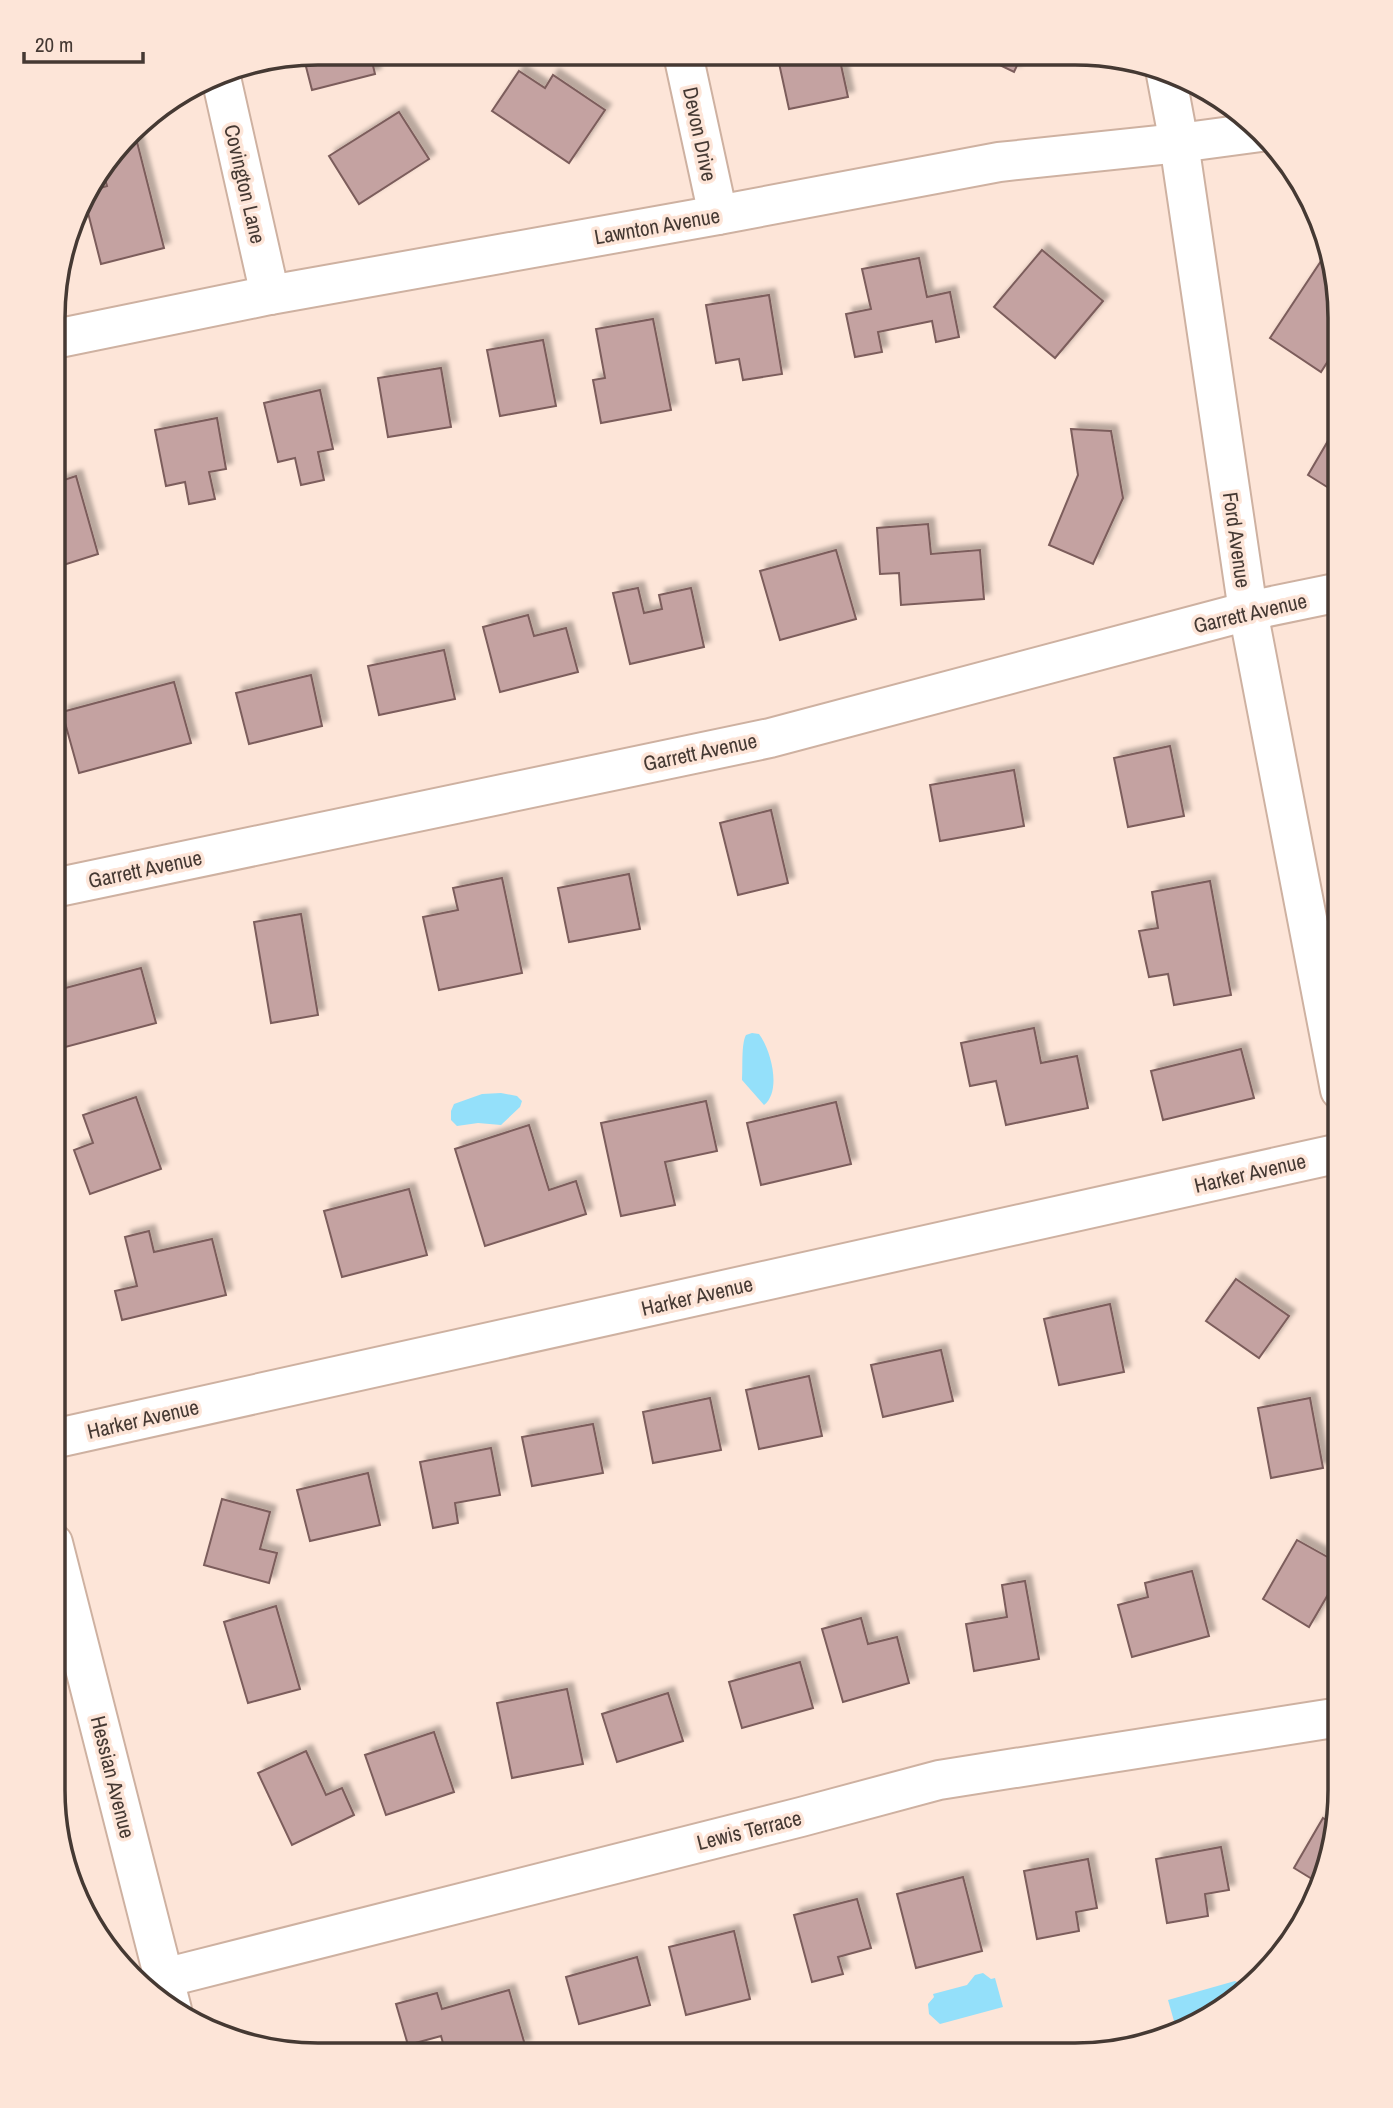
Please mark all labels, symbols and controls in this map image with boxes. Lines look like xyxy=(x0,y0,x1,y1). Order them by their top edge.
scale bar xyxy=(24,21,144,65)
text: 20 m xyxy=(35,30,73,59)
street label: Devon Drive xyxy=(676,84,724,184)
street label: Covington Lane xyxy=(217,121,273,247)
street label: Lawnton Avenue xyxy=(592,201,722,251)
street label: Ford Avenue xyxy=(1216,490,1258,590)
street label: Garrett Avenue xyxy=(1190,586,1310,640)
street label: Garrett Avenue xyxy=(640,726,760,778)
street label: Garrett Avenue xyxy=(85,843,205,895)
street label: Harker Avenue xyxy=(1191,1146,1309,1200)
street label: Harker Avenue xyxy=(638,1269,756,1323)
street label: Harker Avenue xyxy=(84,1392,202,1446)
street label: Hessian Avenue xyxy=(84,1713,142,1841)
street label: Lewis Terrace xyxy=(694,1803,804,1857)

